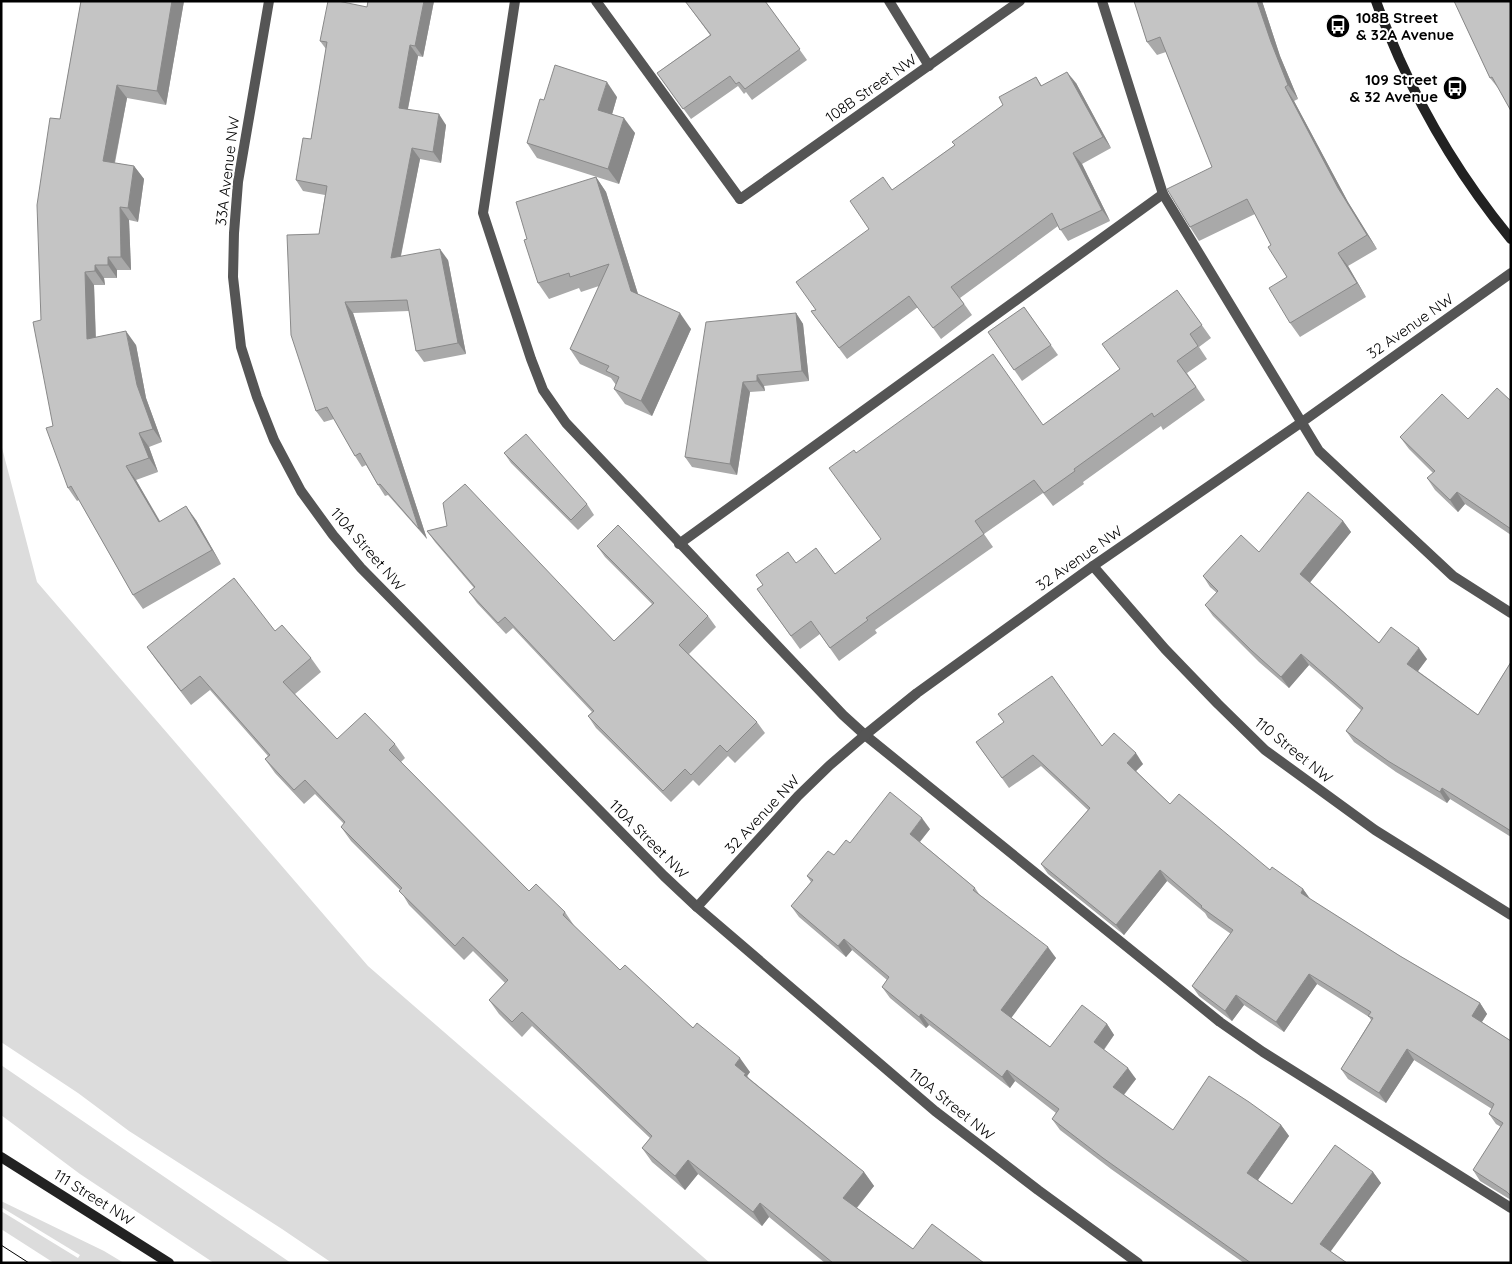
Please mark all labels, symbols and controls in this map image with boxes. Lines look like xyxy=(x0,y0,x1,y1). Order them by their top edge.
place label: 108B Street & 32A Avenue xyxy=(1356,8,1454,44)
bus stop icon: 108B Street & 32A Avenue xyxy=(1325,13,1351,39)
street label: 108B Street NW xyxy=(822,49,921,126)
place label: 109 Street & 32 Avenue xyxy=(1349,70,1438,106)
bus stop icon: 109 Street & 32 Avenue xyxy=(1442,75,1468,101)
street label: 33A Avenue NW xyxy=(211,115,243,227)
street label: 32 Avenue NW xyxy=(1363,289,1457,363)
street label: 110A Street NW xyxy=(327,503,410,595)
street label: 32 Avenue NW xyxy=(1032,521,1126,595)
street label: 110 Street NW xyxy=(1251,713,1337,787)
street label: 32 Avenue NW xyxy=(721,770,804,857)
street label: 110A Street NW xyxy=(605,795,693,883)
street label: 110A Street NW xyxy=(906,1064,999,1145)
street label: 111 Street NW xyxy=(50,1165,138,1230)

